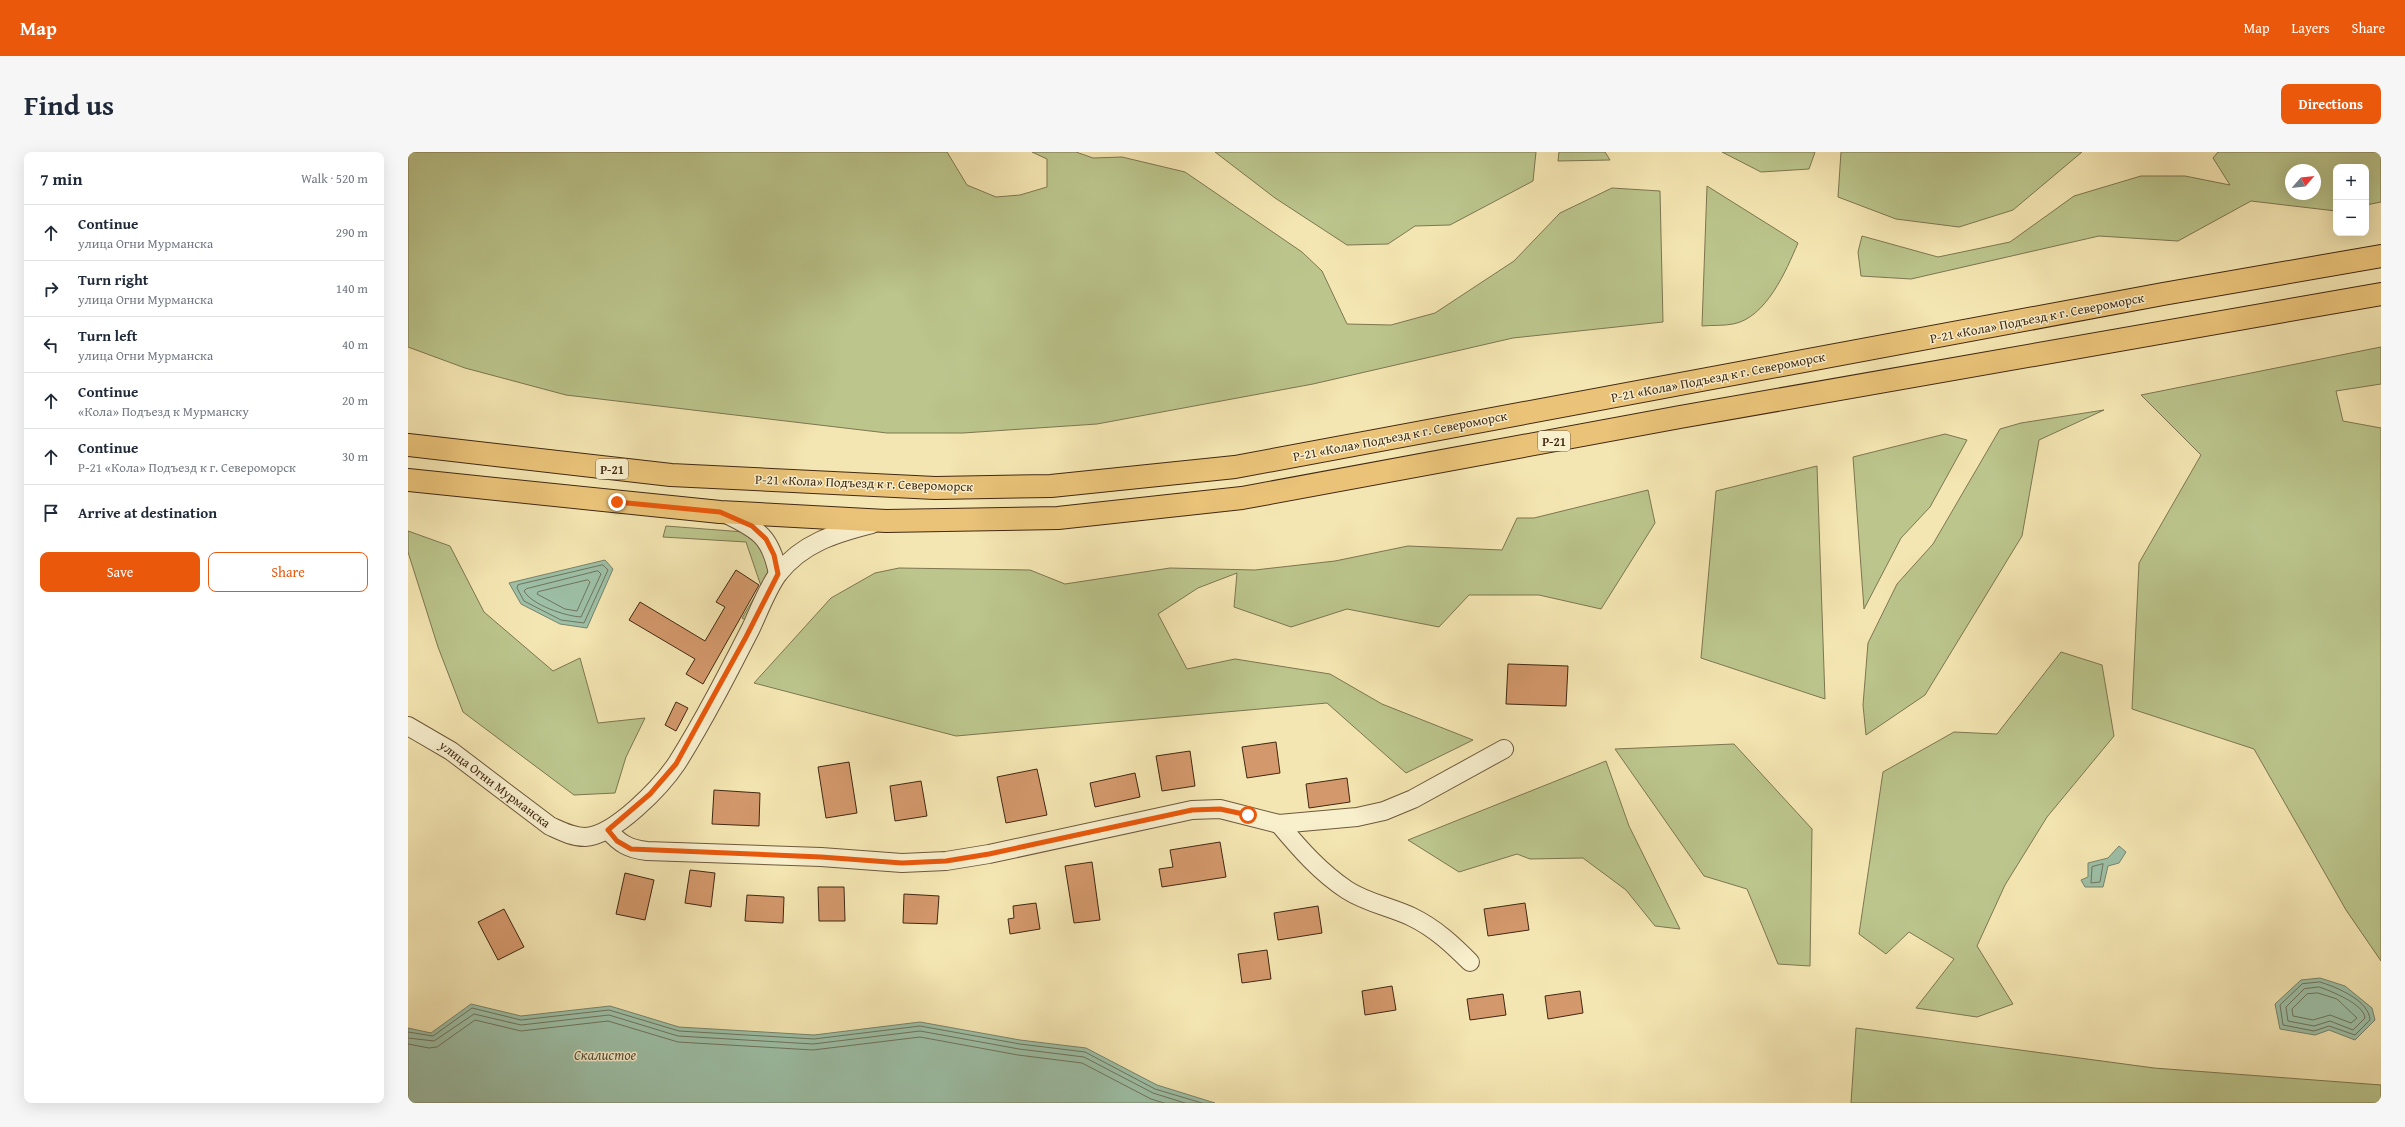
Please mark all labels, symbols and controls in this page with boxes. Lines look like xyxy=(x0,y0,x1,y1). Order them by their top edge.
text: Map xyxy=(20,14,57,42)
text: Map xyxy=(2244,18,2270,38)
text: Layers xyxy=(2292,18,2330,38)
text: Share xyxy=(2352,18,2385,38)
text: Find us xyxy=(24,84,114,125)
button: Directions xyxy=(2281,84,2381,124)
north arrow xyxy=(2285,164,2321,200)
map controls xyxy=(2333,164,2369,236)
button: + xyxy=(2333,164,2369,200)
text: 7 min xyxy=(40,166,82,191)
text: Walk · 520 m xyxy=(301,169,368,188)
button: − xyxy=(2333,200,2369,236)
text: Continue xyxy=(78,213,139,234)
icon: ahead xyxy=(40,222,62,244)
text: 290 m xyxy=(336,223,368,242)
text: улица Огни Мурманска xyxy=(78,234,213,253)
text: Turn right xyxy=(78,269,149,290)
icon: right xyxy=(40,278,62,300)
text: 140 m xyxy=(336,279,368,298)
street label: Р-21 «Кола» Подъезд к г. Североморск xyxy=(1928,288,2146,348)
text: улица Огни Мурманска xyxy=(78,290,213,309)
text: Turn left xyxy=(78,325,137,346)
icon: left xyxy=(40,334,62,356)
text: 40 m xyxy=(342,335,368,354)
text: улица Огни Мурманска xyxy=(78,346,213,365)
street label: Р-21 «Кола» Подъезд к г. Североморск xyxy=(1609,347,1827,407)
text: Continue xyxy=(78,381,139,402)
icon: ahead xyxy=(40,390,62,412)
text: 20 m xyxy=(342,391,368,410)
text: «Кола» Подъезд к Мурманску xyxy=(78,402,249,421)
street label: Р-21 «Кола» Подъезд к г. Североморск xyxy=(1291,406,1509,466)
road number: Р-21 xyxy=(1538,431,1570,451)
text: Continue xyxy=(78,437,139,458)
icon: ahead xyxy=(40,446,62,468)
text: 30 m xyxy=(342,447,368,466)
text: Р-21 «Кола» Подъезд к г. Североморск xyxy=(78,458,296,477)
road number: Р-21 xyxy=(596,459,628,479)
street label: Р-21 «Кола» Подъезд к г. Североморск xyxy=(755,470,973,496)
route end xyxy=(608,493,626,511)
icon: arrive xyxy=(40,502,62,524)
text: Arrive at destination xyxy=(78,502,217,523)
button: Save xyxy=(40,552,200,592)
button: Share xyxy=(208,552,368,592)
street label: улица Огни Мурманска xyxy=(435,735,555,833)
route start xyxy=(1239,806,1257,824)
water label: Скалистое xyxy=(574,1045,636,1065)

